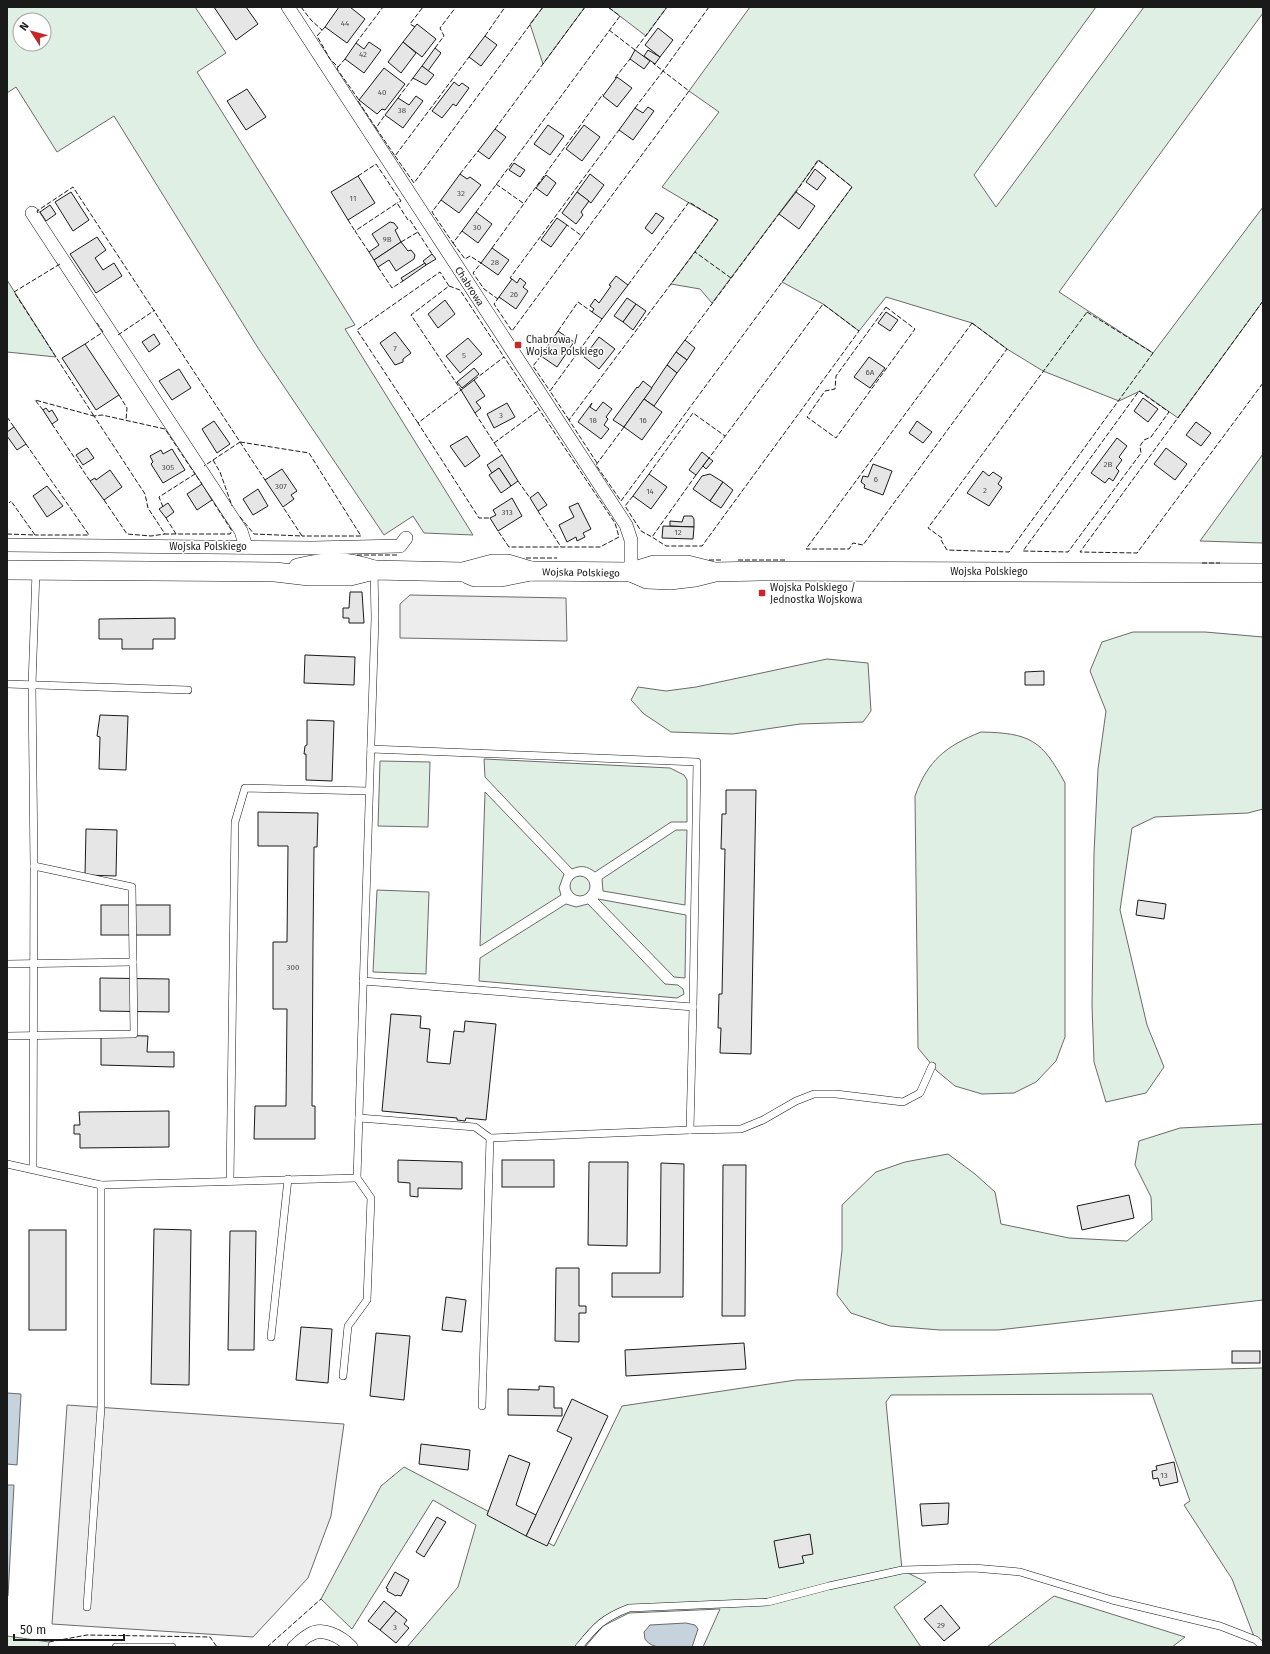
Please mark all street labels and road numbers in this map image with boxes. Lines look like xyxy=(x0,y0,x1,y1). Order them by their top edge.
street label: Chabrowa xyxy=(452,265,486,309)
street label: Wojska Polskiego xyxy=(169,541,247,553)
street label: Wojska Polskiego xyxy=(542,566,620,580)
street label: Wojska Polskiego xyxy=(950,566,1028,578)

